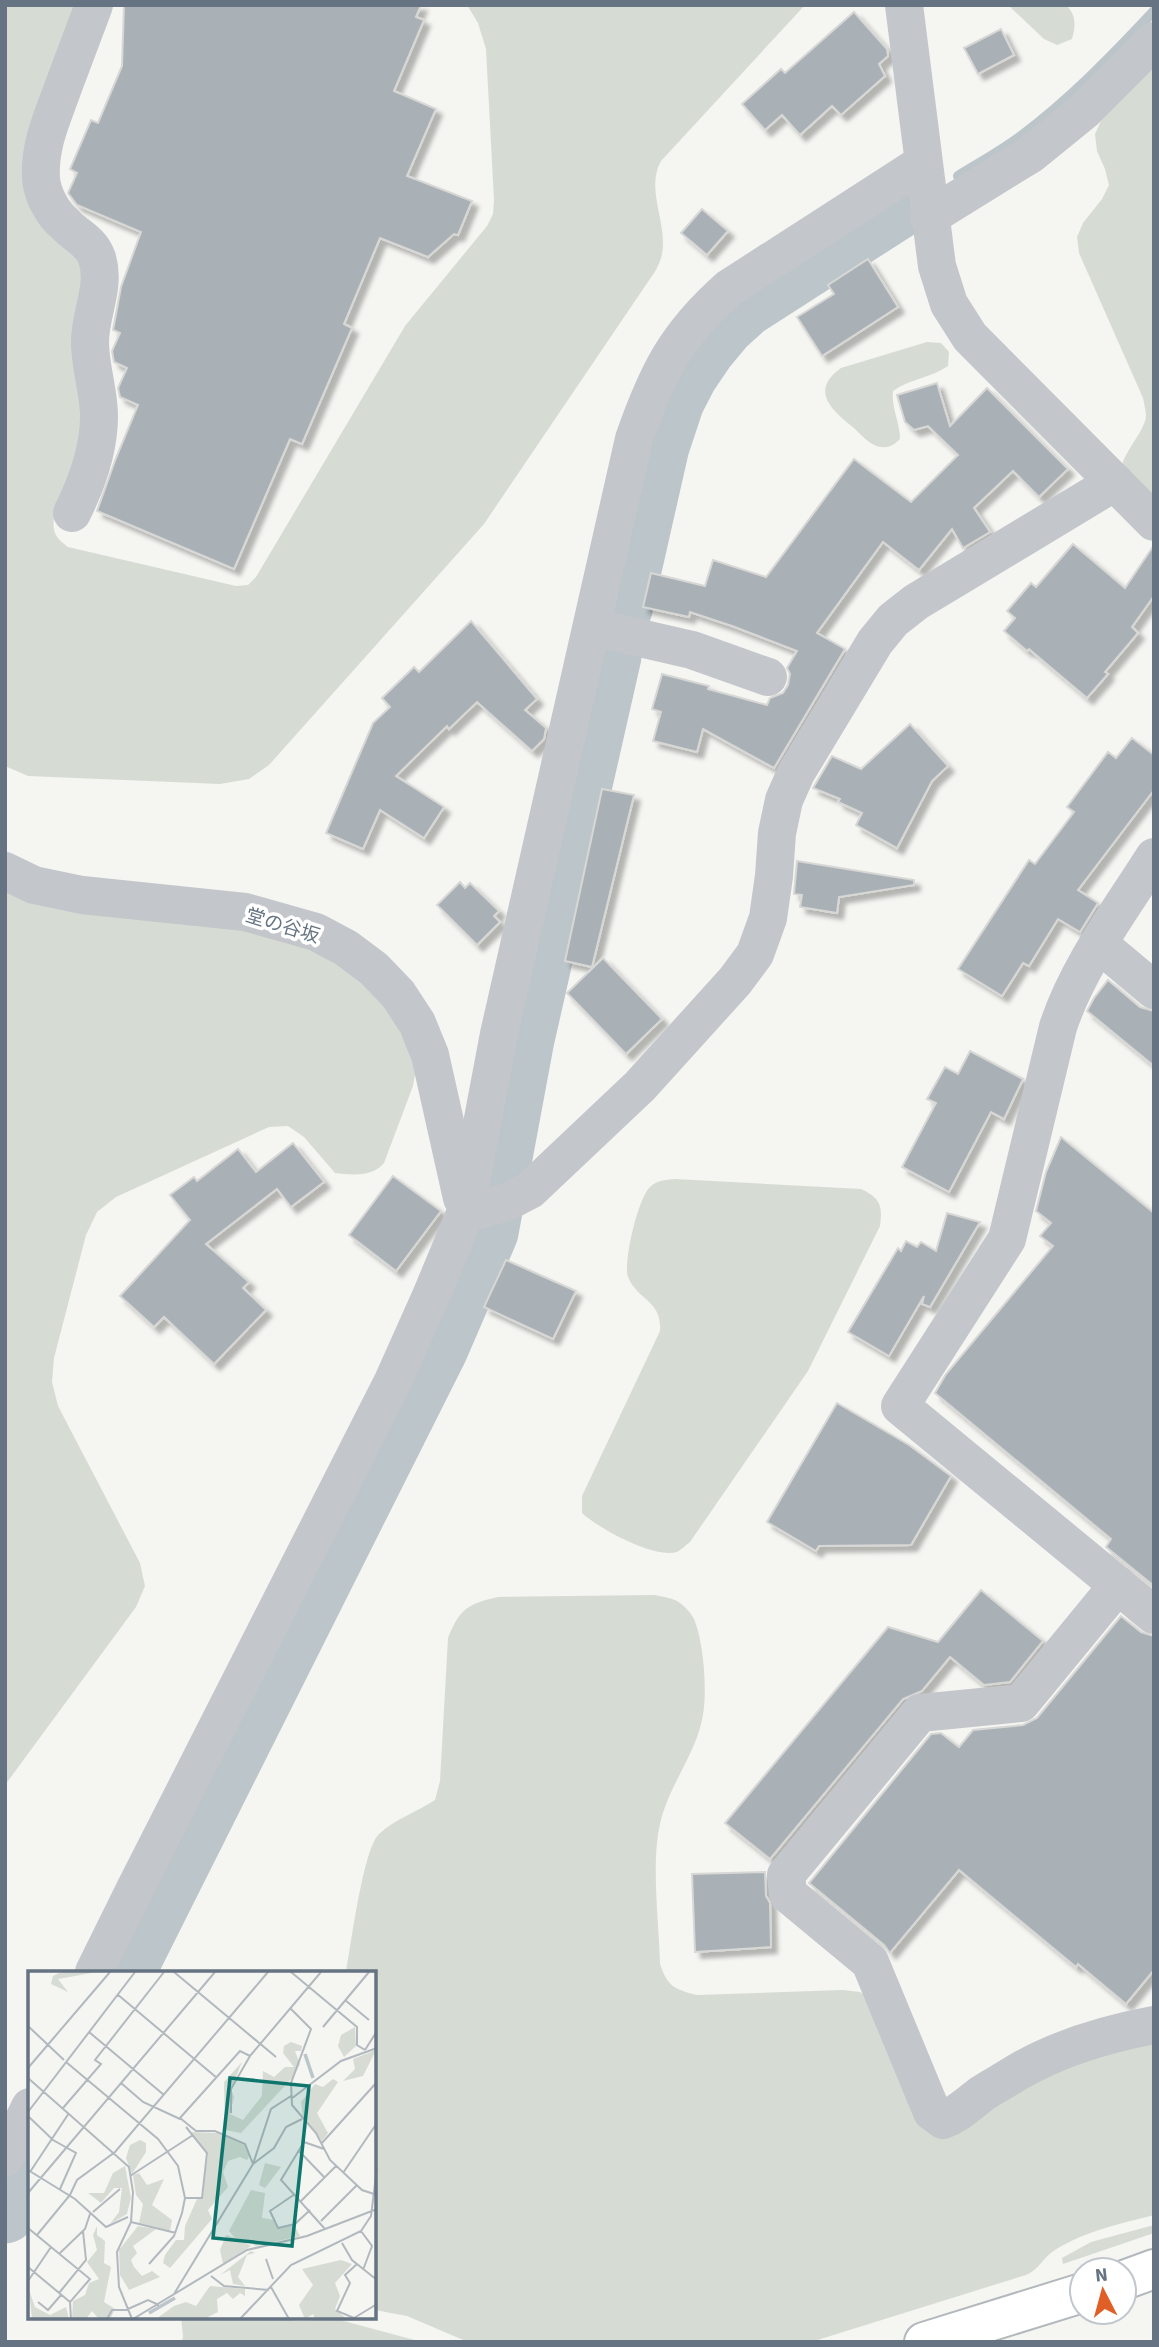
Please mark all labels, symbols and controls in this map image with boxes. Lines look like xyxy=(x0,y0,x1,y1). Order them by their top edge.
street label: 堂の谷坂 xyxy=(242,902,323,950)
inset map xyxy=(28,1971,376,2319)
north arrow xyxy=(1068,2256,1138,2326)
text: N xyxy=(1094,2261,1109,2290)

